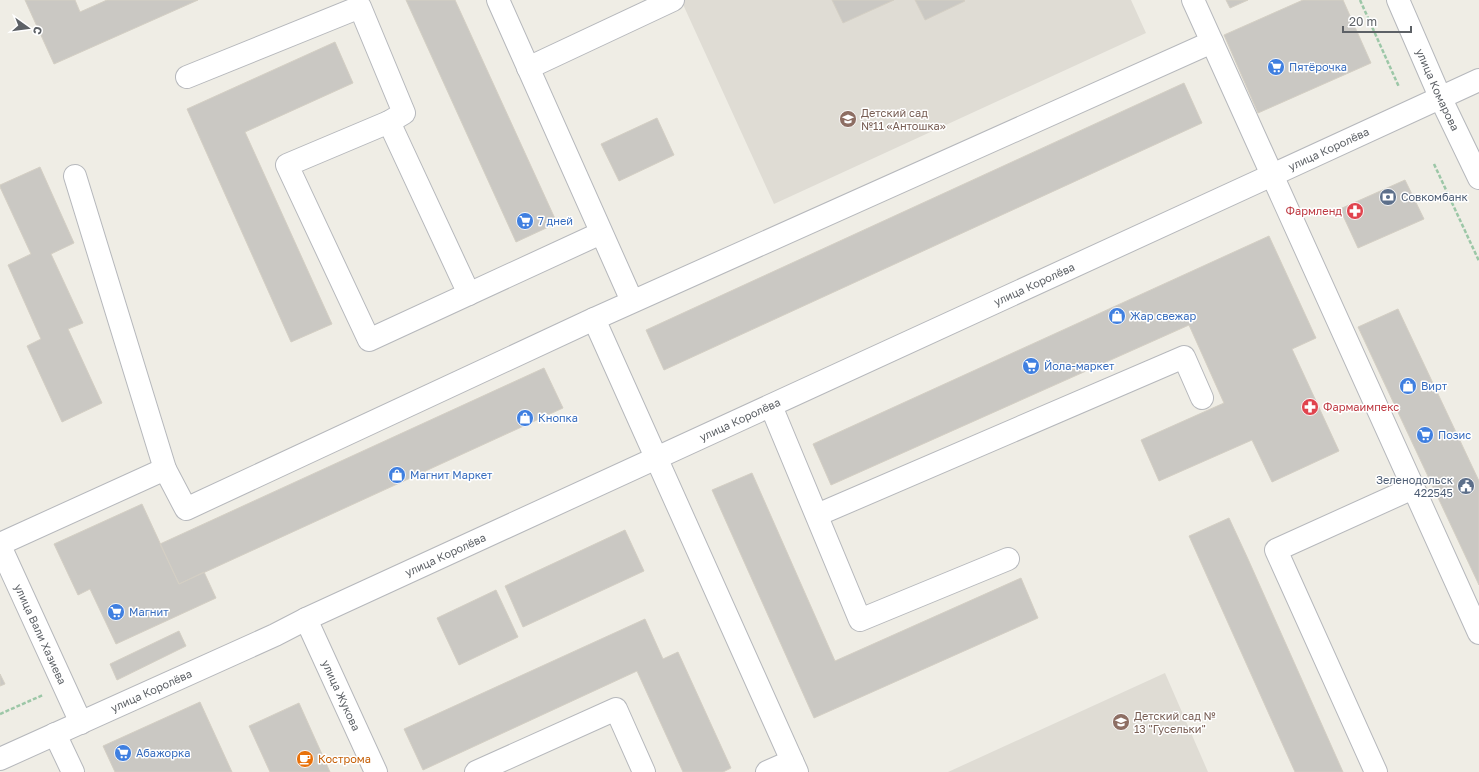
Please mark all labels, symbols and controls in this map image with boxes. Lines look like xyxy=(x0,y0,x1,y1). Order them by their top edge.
north arrow xyxy=(8,8,48,48)
scale bar xyxy=(1343,8,1411,34)
text: 20 m xyxy=(1349,14,1377,29)
text: С xyxy=(31,25,45,36)
street label: улица Комарова xyxy=(1414,46,1462,133)
supermarket icon: Пятёрочка xyxy=(1266,57,1286,77)
place label: Пятёрочка xyxy=(1289,60,1347,73)
place label: Детский сад №11 «Антошка» xyxy=(861,106,946,132)
school or university icon: Детский сад №11 «Антошка» xyxy=(838,109,858,129)
street label: улица Королёва xyxy=(1286,124,1371,173)
bank icon: Совкомбанк xyxy=(1378,187,1398,207)
place label: Совкомбанк xyxy=(1401,190,1468,203)
pharmacy icon: Фармленд xyxy=(1345,201,1365,221)
place label: Фармленд xyxy=(1285,204,1342,217)
supermarket icon: 7 дней xyxy=(515,211,535,231)
place label: 7 дней xyxy=(538,214,573,227)
street label: улица Королёва xyxy=(992,260,1077,308)
shop icon: Жар свежар xyxy=(1107,306,1127,326)
place label: Жар свежар xyxy=(1130,309,1196,322)
supermarket icon: Йола-маркет xyxy=(1021,356,1041,376)
place label: Йола-маркет xyxy=(1044,359,1115,372)
shop icon: Вирт xyxy=(1398,376,1418,396)
place label: Вирт xyxy=(1421,379,1448,392)
street label: улица Королёва xyxy=(697,395,782,443)
pharmacy icon: Фармаимпекс xyxy=(1300,397,1320,417)
place label: Фармаимпекс xyxy=(1323,400,1399,413)
shop icon: Кнопка xyxy=(515,408,535,428)
place label: Кнопка xyxy=(538,411,578,424)
supermarket icon: Позис xyxy=(1415,425,1435,445)
place label: Позис xyxy=(1438,428,1471,441)
shop icon: Магнит Маркет xyxy=(387,465,407,485)
place label: Магнит Маркет xyxy=(410,468,493,481)
place label: Зеленодольск 422545 xyxy=(1376,473,1454,499)
public building icon: Зеленодольск 422545 xyxy=(1456,476,1476,496)
street label: улица Королёва xyxy=(403,530,488,579)
street label: улица Вали Хазиева xyxy=(12,582,69,686)
supermarket icon: Магнит xyxy=(106,602,126,622)
place label: Магнит xyxy=(129,605,169,618)
street label: улица Жукова xyxy=(320,658,363,733)
street label: улица Королёва xyxy=(109,666,194,714)
place label: Детский сад № 13 "Гусельки" xyxy=(1134,709,1216,735)
school or university icon: Детский сад № 13 "Гусельки" xyxy=(1111,712,1131,732)
supermarket icon: Абажорка xyxy=(113,743,133,763)
place label: Абажорка xyxy=(136,746,190,759)
cafe icon: Кострома xyxy=(295,749,315,769)
place label: Кострома xyxy=(318,752,371,765)

